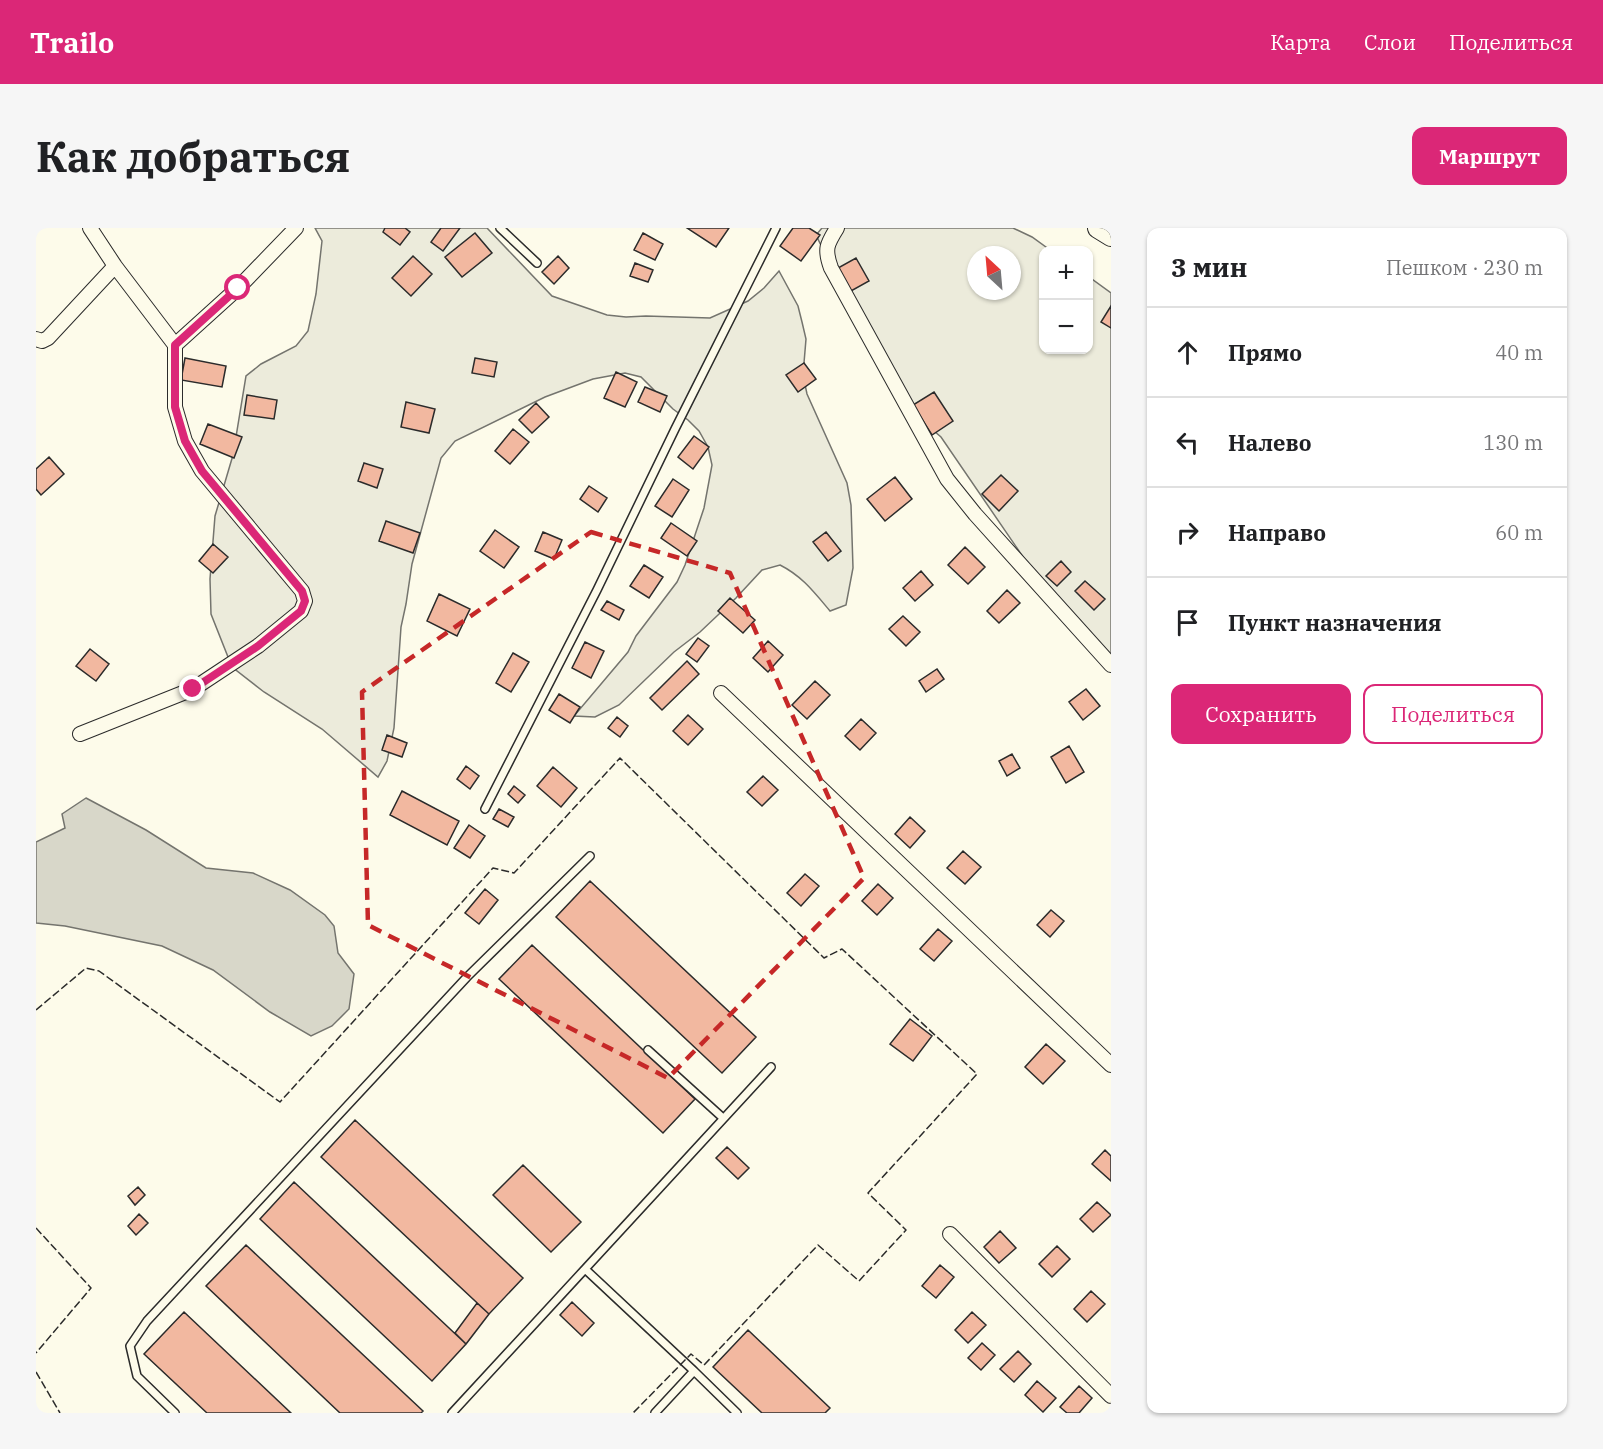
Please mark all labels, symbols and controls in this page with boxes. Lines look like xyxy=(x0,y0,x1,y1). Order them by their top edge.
text: Trailo xyxy=(30,24,114,61)
text: Карта xyxy=(1270,28,1331,56)
text: Слои xyxy=(1364,28,1416,56)
text: Поделиться xyxy=(1449,28,1573,56)
button: Маршрут xyxy=(1412,127,1567,185)
text: Как добраться xyxy=(36,129,350,184)
north arrow xyxy=(967,246,1021,300)
map controls xyxy=(1039,246,1093,354)
button: + xyxy=(1039,246,1093,300)
text: 3 мин xyxy=(1171,250,1247,284)
text: Пешком · 230 m xyxy=(1386,254,1543,281)
route start xyxy=(224,274,250,300)
button: − xyxy=(1039,300,1093,354)
icon: ahead xyxy=(1171,336,1204,369)
text: Прямо xyxy=(1228,338,1302,367)
text: 40 m xyxy=(1495,339,1543,366)
icon: left xyxy=(1171,426,1204,459)
text: Налево xyxy=(1228,428,1312,457)
text: 130 m xyxy=(1483,429,1543,456)
icon: right xyxy=(1171,516,1204,549)
text: Направо xyxy=(1228,518,1326,547)
text: 60 m xyxy=(1495,519,1543,546)
icon: arrive xyxy=(1171,606,1204,639)
text: Пункт назначения xyxy=(1228,608,1442,637)
route end xyxy=(179,675,205,701)
button: Сохранить xyxy=(1171,684,1351,744)
button: Поделиться xyxy=(1363,684,1543,744)

